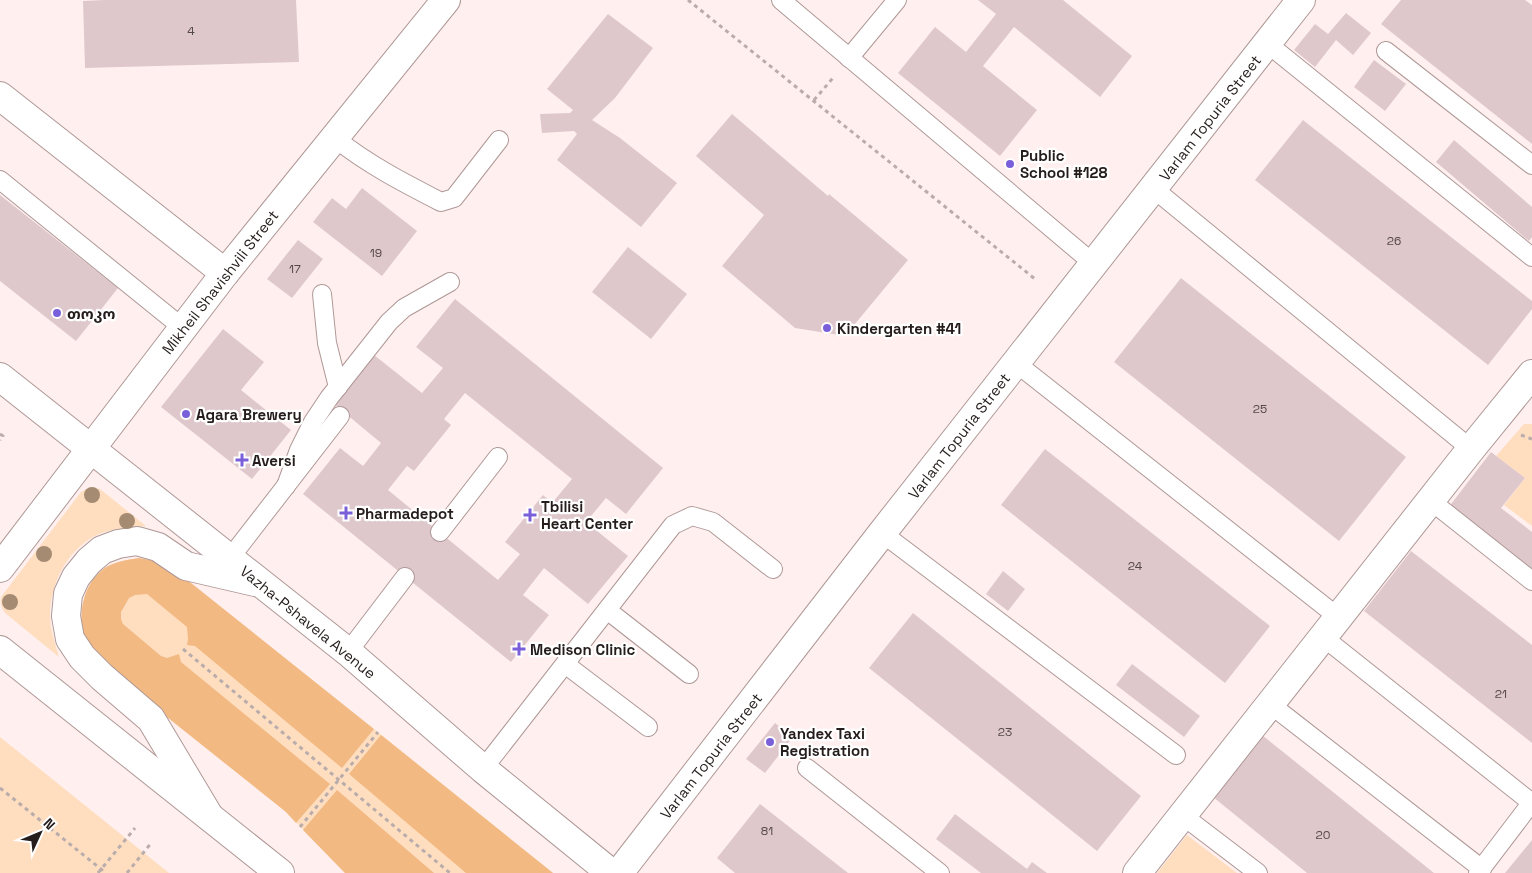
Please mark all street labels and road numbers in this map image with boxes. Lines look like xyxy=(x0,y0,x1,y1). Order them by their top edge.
street label: Varlam Topuria Street xyxy=(1155,51,1265,185)
street label: Mikheil Shavishvili Street xyxy=(158,206,282,358)
street label: Varlam Topuria Street xyxy=(904,369,1014,503)
street label: Vazha-Pshavela Avenue xyxy=(236,561,380,683)
street label: Varlam Topuria Street xyxy=(656,689,766,823)

